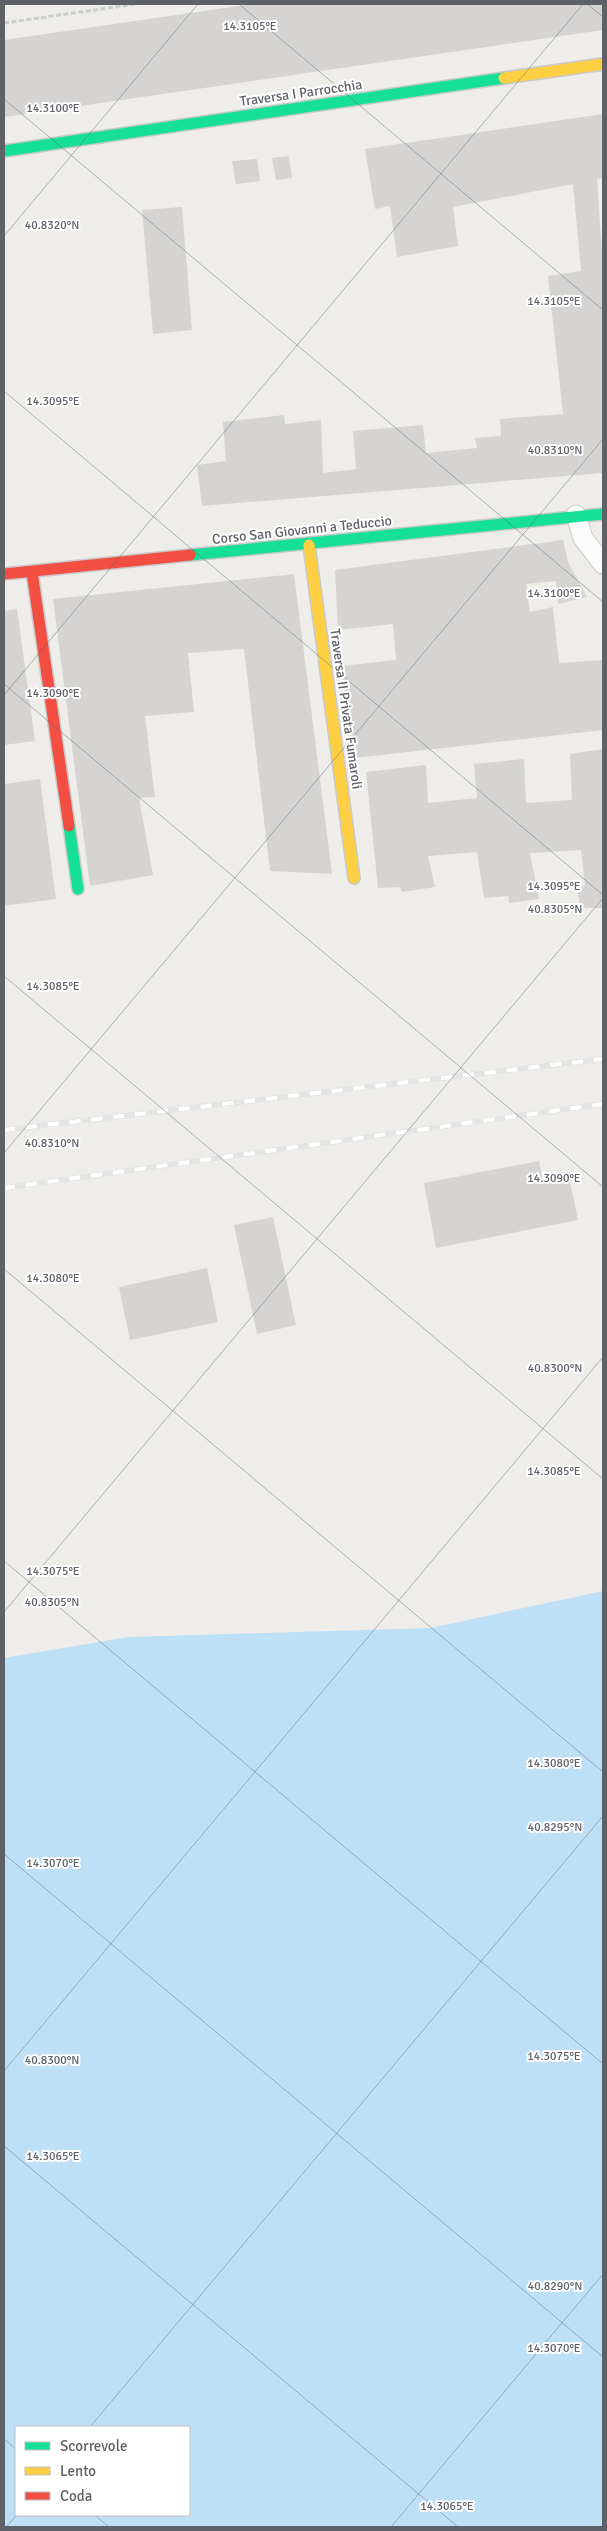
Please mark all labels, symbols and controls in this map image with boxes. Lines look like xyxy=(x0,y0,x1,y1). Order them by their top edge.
text: 14.3105°E xyxy=(223,19,277,34)
street label: Traversa I Parrocchia xyxy=(239,76,363,110)
text: 14.3100°E xyxy=(26,101,80,116)
text: 40.8320°N xyxy=(25,218,79,233)
text: 14.3105°E xyxy=(527,294,581,309)
text: 14.3095°E xyxy=(26,394,80,409)
text: 40.8310°N xyxy=(528,443,582,458)
street label: Corso San Giovanni a Teduccio xyxy=(211,512,393,548)
text: 14.3100°E xyxy=(527,586,581,601)
street label: Traversa II Privata Fumaroli xyxy=(326,628,366,790)
text: 14.3090°E xyxy=(26,686,80,701)
text: 14.3095°E xyxy=(527,879,581,894)
text: 40.8305°N xyxy=(528,902,582,917)
text: 14.3085°E xyxy=(26,979,80,994)
text: 40.8310°N xyxy=(25,1136,79,1151)
text: 14.3090°E xyxy=(527,1171,581,1186)
text: 14.3080°E xyxy=(26,1271,80,1286)
text: 40.8300°N xyxy=(528,1361,582,1376)
text: 14.3085°E xyxy=(527,1464,581,1479)
text: 14.3075°E xyxy=(26,1564,80,1579)
text: 40.8305°N xyxy=(25,1595,79,1610)
text: 14.3080°E xyxy=(527,1756,581,1771)
text: 40.8295°N xyxy=(528,1820,582,1835)
text: 14.3070°E xyxy=(26,1856,80,1871)
text: 14.3075°E xyxy=(527,2049,581,2064)
text: 40.8300°N xyxy=(25,2053,79,2068)
text: 14.3065°E xyxy=(26,2149,80,2164)
text: 40.8290°N xyxy=(528,2279,582,2294)
text: 14.3070°E xyxy=(527,2341,581,2356)
legend xyxy=(15,2426,190,2516)
text: Scorrevole xyxy=(60,2437,127,2455)
text: Lento xyxy=(60,2462,96,2480)
text: Coda xyxy=(60,2487,92,2505)
text: 14.3065°E xyxy=(420,2499,474,2514)

